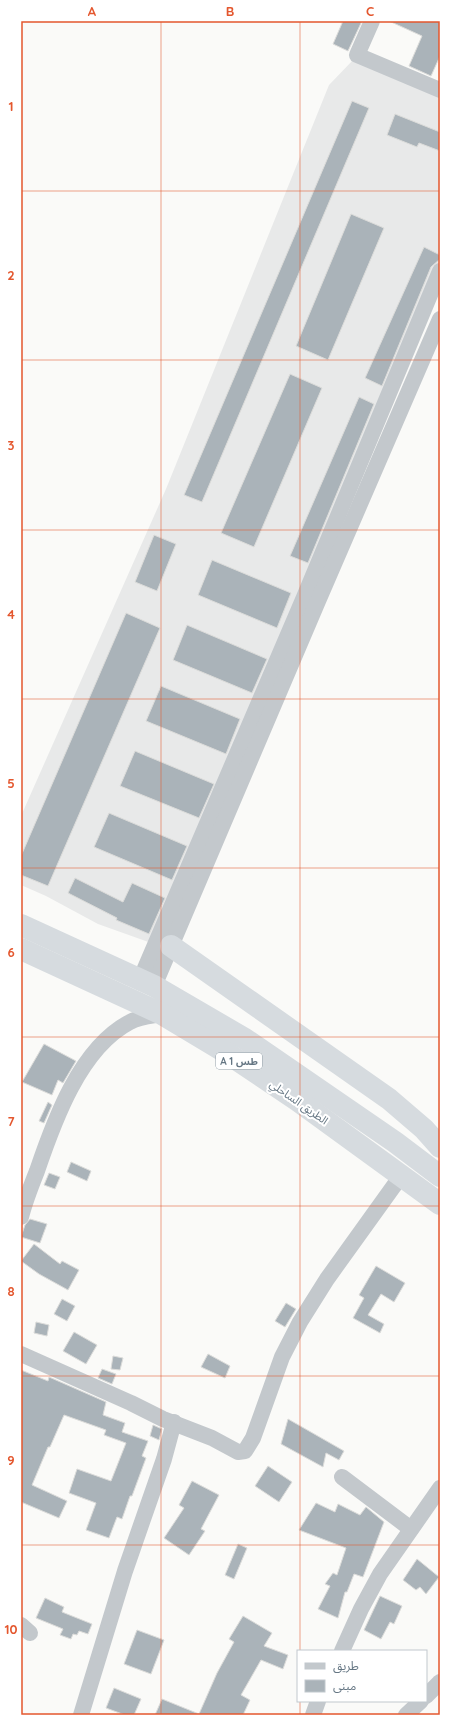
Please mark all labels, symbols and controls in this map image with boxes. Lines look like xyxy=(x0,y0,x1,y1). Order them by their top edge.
text: A xyxy=(88,3,97,19)
text: B xyxy=(226,3,234,19)
text: C xyxy=(366,3,374,19)
text: 1 xyxy=(8,98,14,114)
text: 2 xyxy=(7,267,15,283)
text: 3 xyxy=(8,437,15,453)
text: 4 xyxy=(7,606,15,622)
text: 5 xyxy=(7,775,15,791)
text: 6 xyxy=(7,944,15,960)
road number: A 1 طس xyxy=(216,1053,262,1069)
street label: الطريق الساحلي xyxy=(266,1077,331,1129)
text: 7 xyxy=(7,1113,15,1129)
text: 8 xyxy=(7,1283,15,1299)
text: 9 xyxy=(7,1452,15,1468)
text: 10 xyxy=(4,1621,18,1637)
legend xyxy=(297,1650,427,1702)
text: طريق xyxy=(333,1658,359,1674)
text: مبنى xyxy=(333,1678,356,1693)

